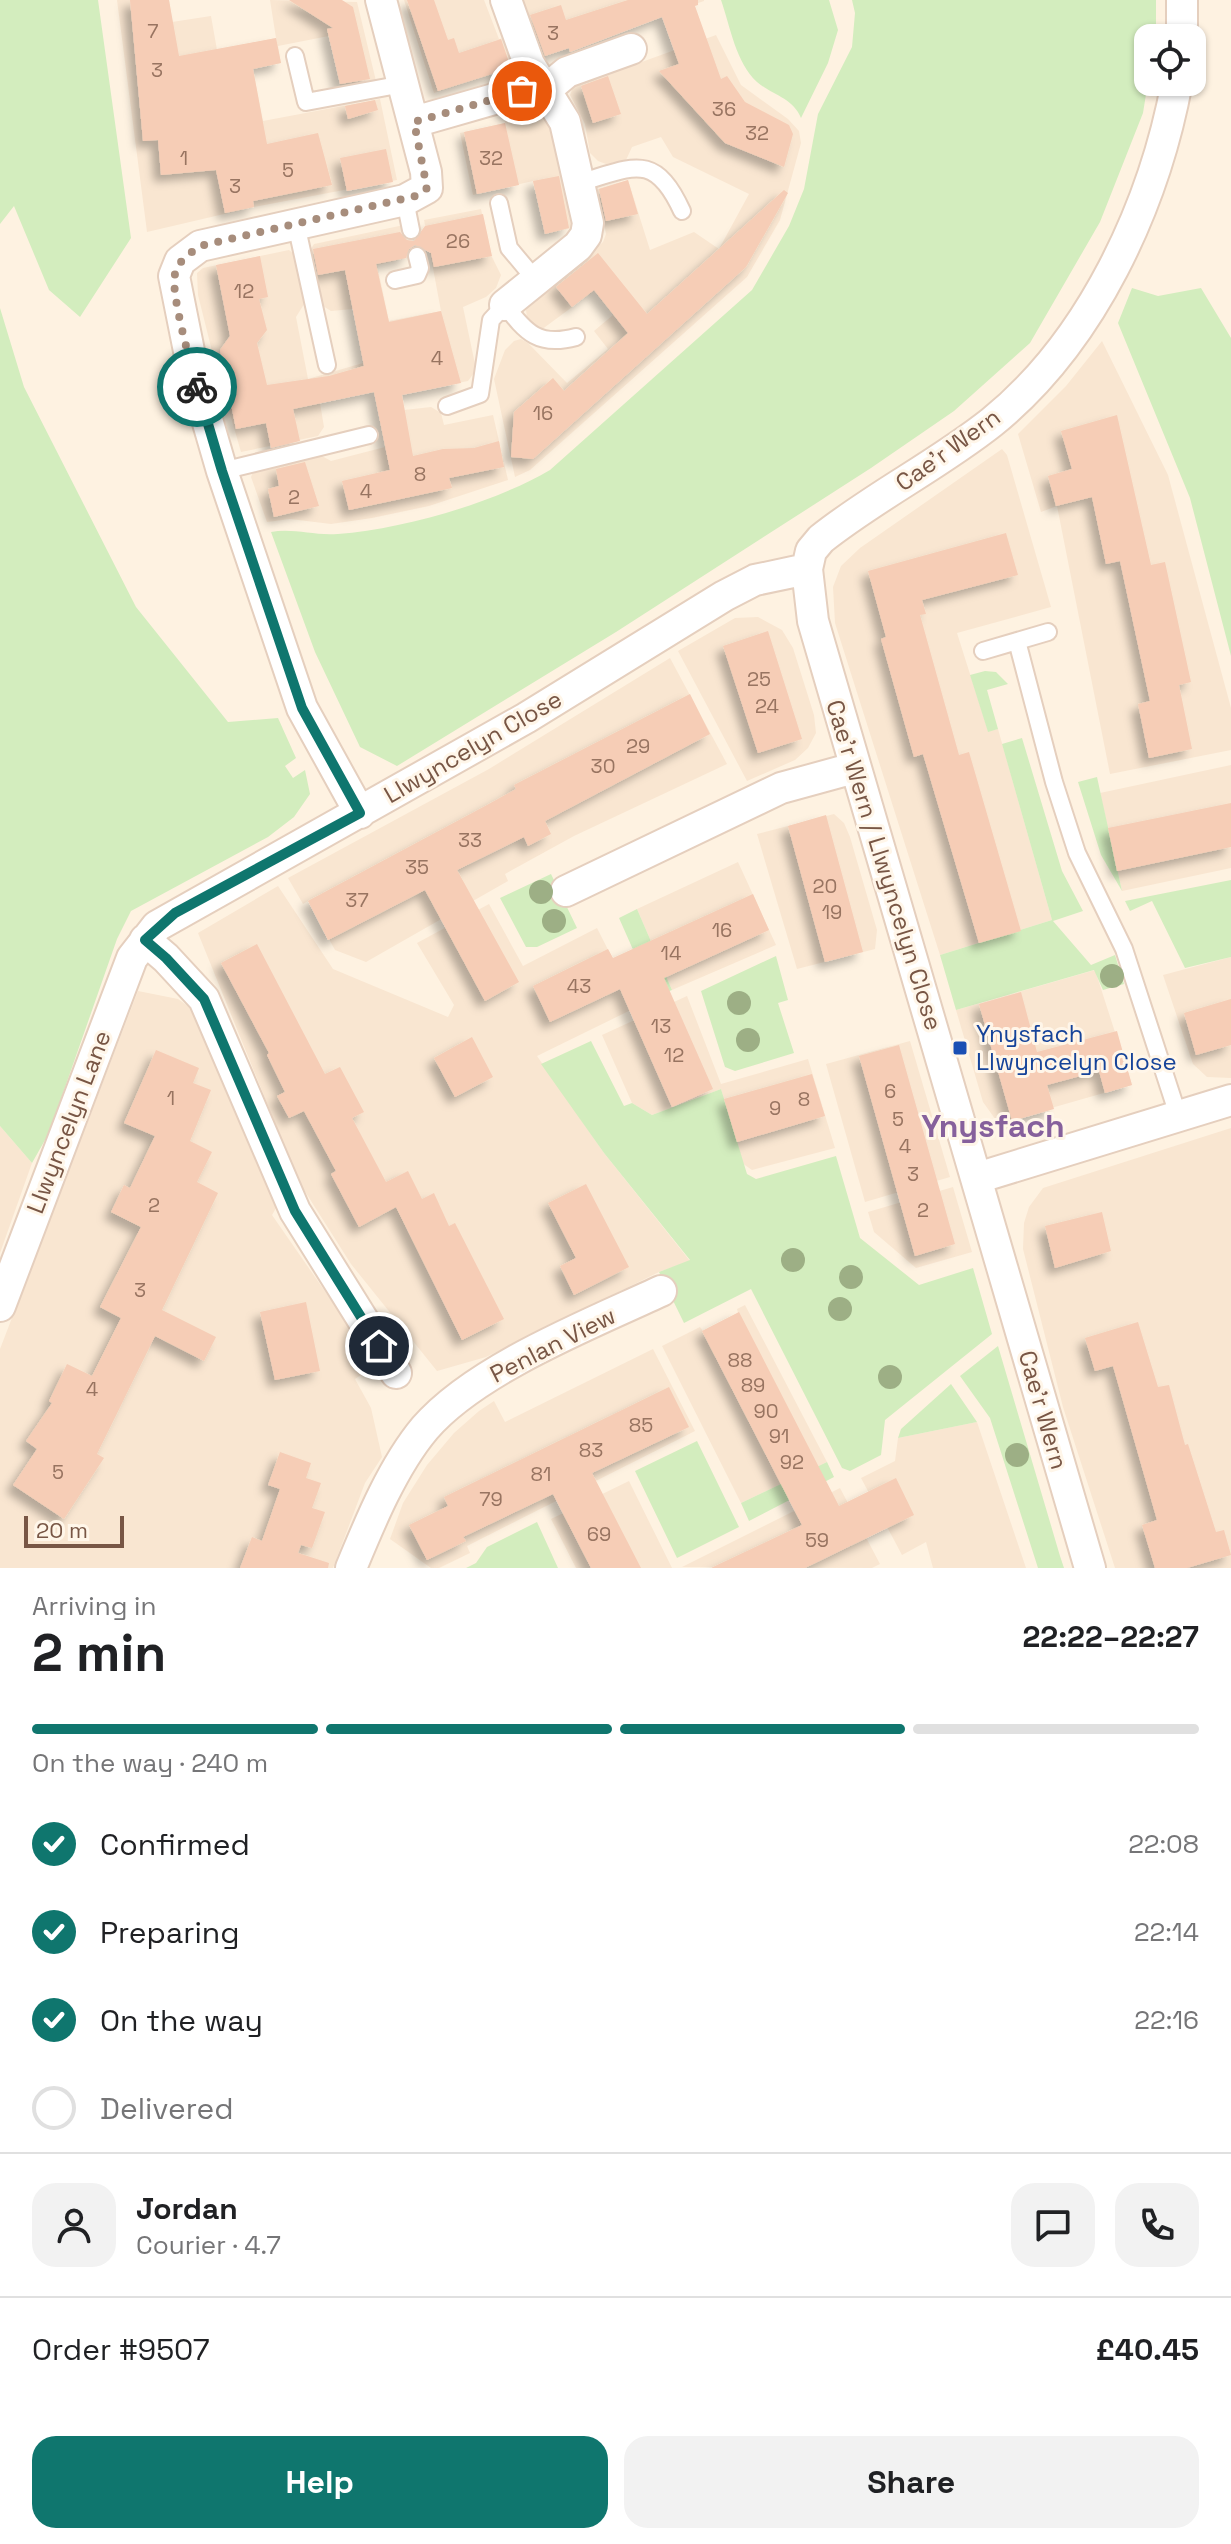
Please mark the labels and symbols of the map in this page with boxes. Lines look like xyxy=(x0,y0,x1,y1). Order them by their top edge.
house number: 7 xyxy=(147,18,159,44)
house number: 3 xyxy=(547,20,559,46)
house number: 3 xyxy=(151,57,163,83)
pin xyxy=(488,57,556,125)
house number: 36 xyxy=(712,96,736,122)
house number: 32 xyxy=(745,120,769,146)
house number: 1 xyxy=(180,145,188,171)
house number: 32 xyxy=(479,145,503,171)
house number: 5 xyxy=(282,157,294,183)
house number: 3 xyxy=(229,173,241,199)
house number: 26 xyxy=(446,228,470,254)
house number: 12 xyxy=(234,278,254,304)
house number: 4 xyxy=(431,345,443,371)
courier xyxy=(157,347,237,427)
house number: 16 xyxy=(533,400,553,426)
street label: Cae'r Wern xyxy=(889,401,1006,498)
house number: 8 xyxy=(414,461,426,487)
house number: 4 xyxy=(360,478,372,504)
house number: 2 xyxy=(288,484,300,510)
house number: 25 xyxy=(747,666,771,692)
street label: Llwyncelyn Close xyxy=(378,683,567,810)
house number: 24 xyxy=(755,693,779,719)
street label: Cae'r Wern / Llwyncelyn Close xyxy=(819,696,950,1034)
house number: 29 xyxy=(626,733,650,759)
house number: 30 xyxy=(591,753,615,779)
house number: 33 xyxy=(458,827,482,853)
house number: 35 xyxy=(405,854,429,880)
house number: 20 xyxy=(813,873,837,899)
house number: 37 xyxy=(345,887,369,913)
house number: 19 xyxy=(822,899,842,925)
house number: 16 xyxy=(712,917,732,943)
house number: 14 xyxy=(661,940,681,966)
house number: 43 xyxy=(567,973,591,999)
house number: 13 xyxy=(651,1013,671,1039)
place label: Ynysfach Llwyncelyn Close xyxy=(976,1018,1177,1077)
street label: Llwyncelyn Lane xyxy=(19,1026,118,1218)
marker: Ynysfach Llwyncelyn Close xyxy=(951,1039,969,1057)
house number: 12 xyxy=(664,1042,684,1068)
house number: 6 xyxy=(884,1078,896,1104)
house number: 1 xyxy=(167,1085,175,1111)
house number: 8 xyxy=(798,1086,810,1112)
house number: 9 xyxy=(769,1095,781,1121)
house number: 5 xyxy=(892,1106,904,1132)
district label: Ynysfach xyxy=(921,1106,1065,1146)
house number: 4 xyxy=(899,1133,911,1159)
house number: 3 xyxy=(907,1161,919,1187)
house number: 2 xyxy=(148,1192,160,1218)
house number: 2 xyxy=(917,1197,929,1223)
house number: 3 xyxy=(134,1277,146,1303)
street label: Penlan View xyxy=(485,1300,621,1389)
pin xyxy=(345,1312,413,1380)
house number: 88 xyxy=(728,1347,752,1373)
street label: Cae'r Wern xyxy=(1012,1347,1075,1473)
house number: 89 xyxy=(741,1372,765,1398)
house number: 4 xyxy=(86,1376,98,1402)
house number: 90 xyxy=(753,1398,779,1424)
house number: 85 xyxy=(629,1412,653,1438)
house number: 91 xyxy=(769,1423,789,1449)
house number: 83 xyxy=(579,1437,603,1463)
house number: 92 xyxy=(780,1449,804,1475)
house number: 5 xyxy=(52,1459,64,1485)
house number: 81 xyxy=(531,1461,551,1487)
house number: 79 xyxy=(479,1486,503,1512)
scale bar xyxy=(24,1512,124,1548)
house number: 69 xyxy=(587,1521,611,1547)
house number: 59 xyxy=(805,1527,829,1553)

